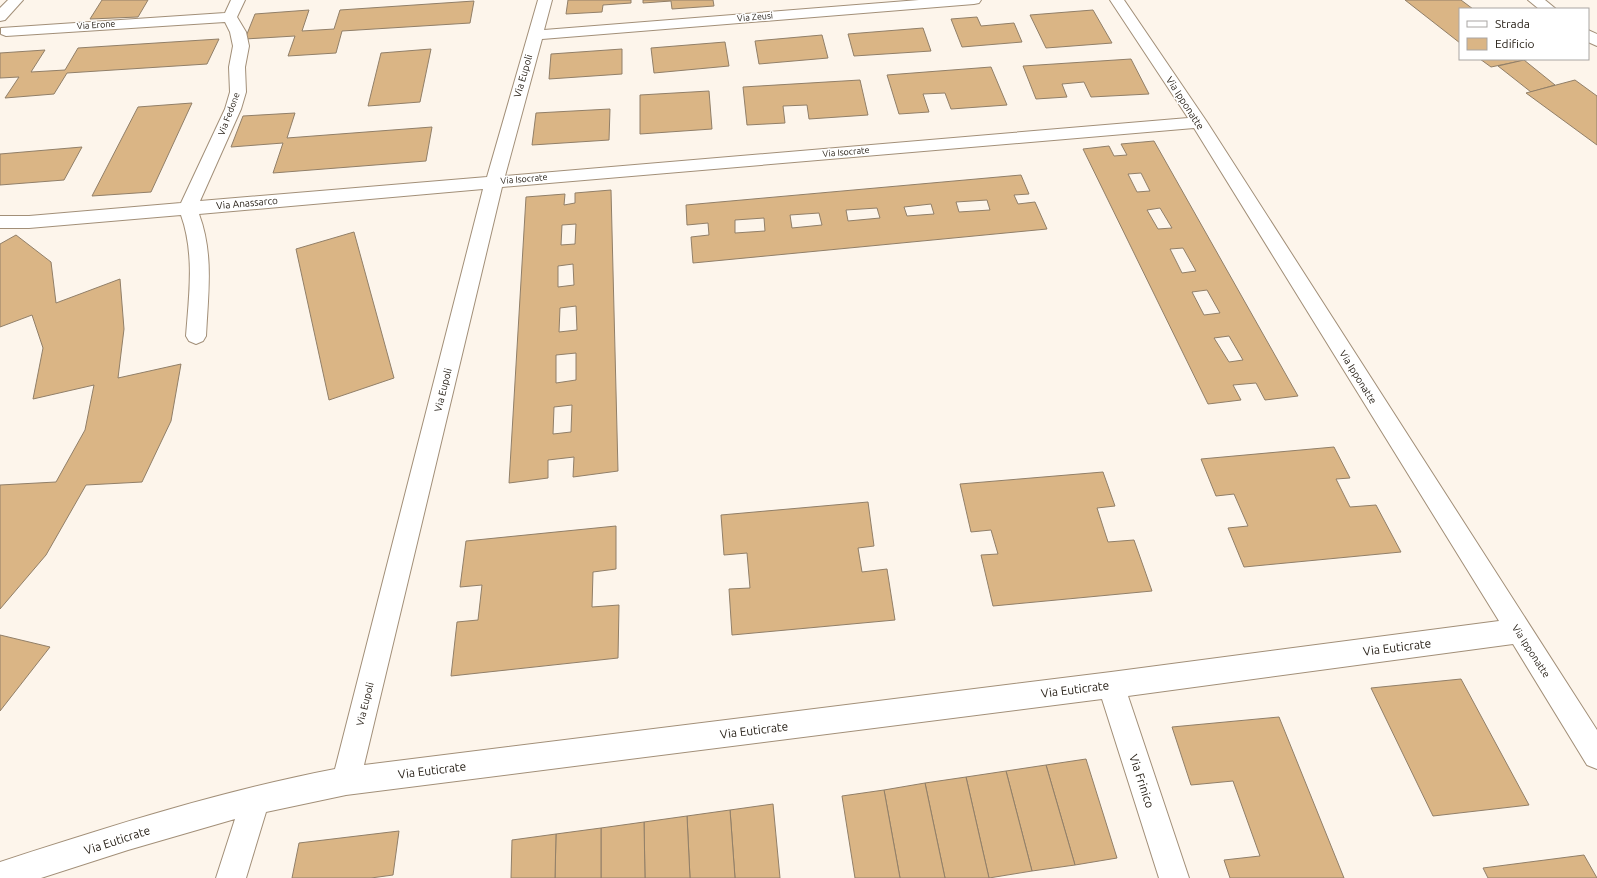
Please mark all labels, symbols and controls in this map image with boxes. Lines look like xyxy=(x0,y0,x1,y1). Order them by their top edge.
legend xyxy=(1459,8,1589,60)
street label: Via Zeusi xyxy=(737,10,773,24)
text: Strada xyxy=(1495,17,1530,30)
street label: Via Erone xyxy=(76,19,116,31)
text: Edificio xyxy=(1495,37,1535,50)
street label: Via Eupoli xyxy=(512,53,534,99)
street label: Via Ipponatte xyxy=(1164,74,1206,132)
street label: Via Fedone xyxy=(216,91,242,137)
street label: Via Isocrate xyxy=(822,145,870,159)
street label: Via Isocrate xyxy=(500,172,548,186)
street label: Via Anassarco xyxy=(216,195,278,211)
street label: Via Ipponatte xyxy=(1337,348,1379,406)
street label: Via Eupoli xyxy=(432,367,454,413)
street label: Via Ipponatte xyxy=(1510,622,1552,680)
street label: Via Euticrate xyxy=(1362,636,1432,658)
street label: Via Euticrate xyxy=(1040,678,1110,700)
street label: Via Eupoli xyxy=(354,681,376,727)
street label: Via Euticrate xyxy=(719,719,789,741)
street label: Via Frinico xyxy=(1127,752,1157,810)
street label: Via Euticrate xyxy=(397,759,467,781)
street label: Via Euticrate xyxy=(82,823,152,857)

